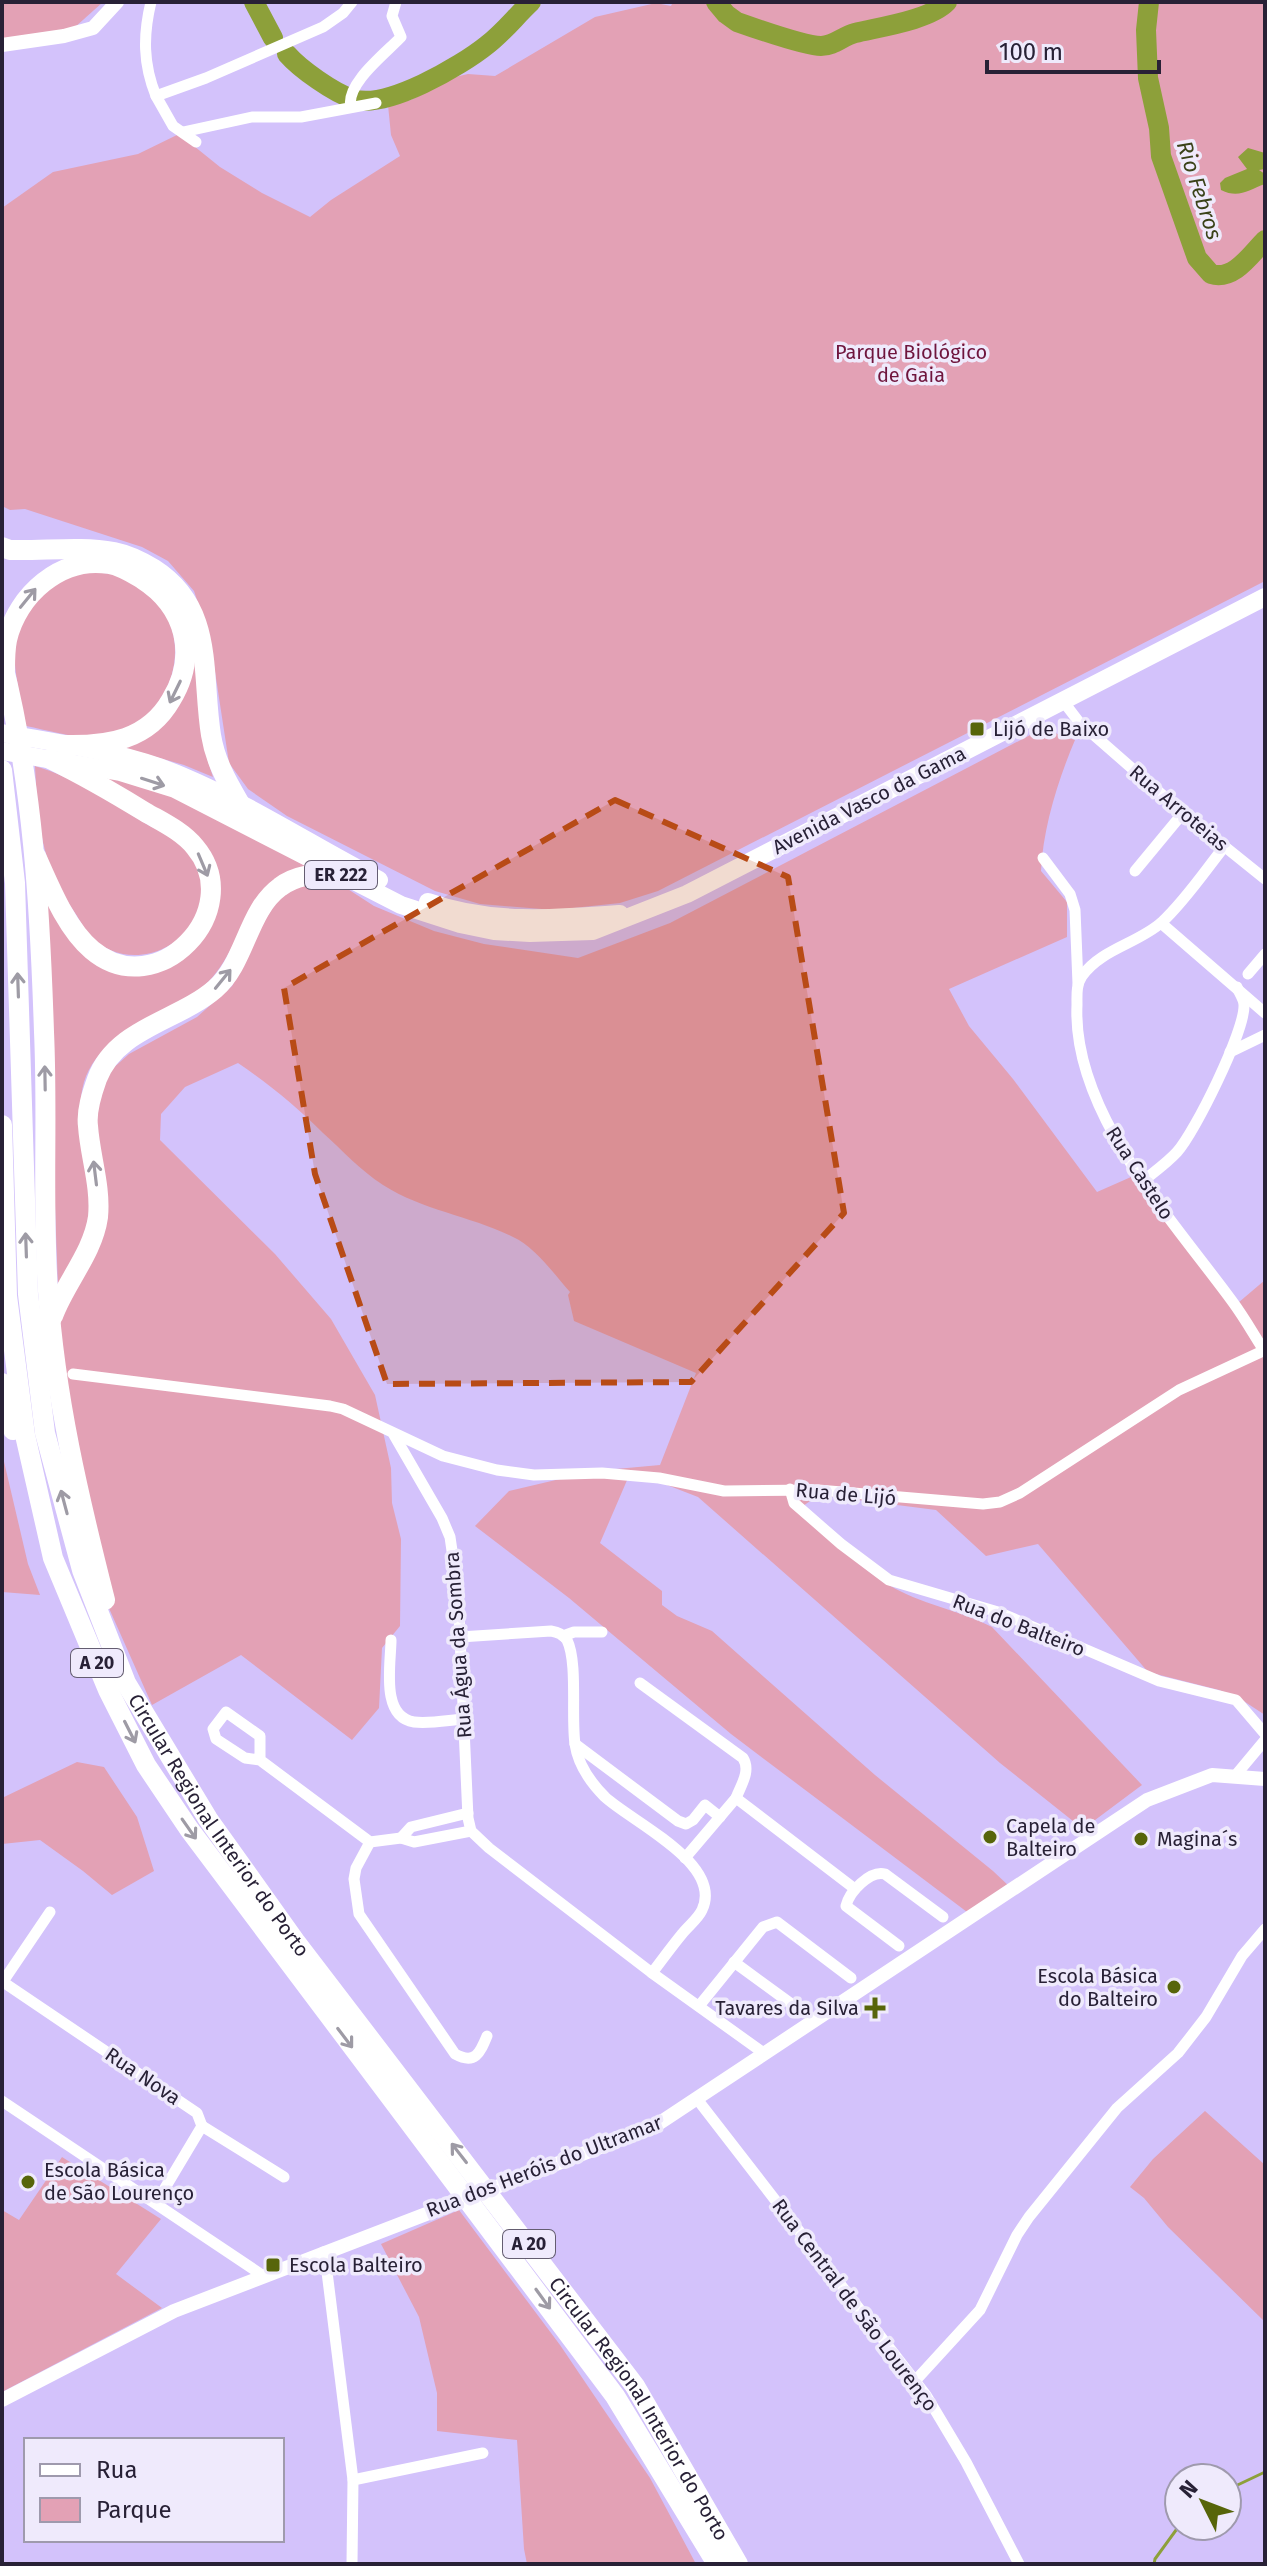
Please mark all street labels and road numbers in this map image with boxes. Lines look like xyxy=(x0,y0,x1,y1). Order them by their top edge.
street label: Avenida Vasco da Gama xyxy=(768,741,970,859)
street label: Rua Arroteias xyxy=(1125,760,1233,856)
road number: ER 222 xyxy=(305,861,377,889)
street label: Rua Castelo xyxy=(1101,1122,1179,1224)
street label: Rua de Lijó xyxy=(795,1478,897,1510)
street label: Rua Água da Sombra xyxy=(440,1551,476,1739)
street label: Rua do Balteiro xyxy=(949,1589,1089,1661)
road number: A 20 xyxy=(71,1649,123,1677)
street label: Circular Regional Interior do Porto xyxy=(123,1689,314,1961)
street label: Rua Nova xyxy=(101,2042,185,2110)
street label: Rua dos Heróis do Ultramar xyxy=(423,2110,666,2222)
street label: Rua Central de São Lourenço xyxy=(766,2194,943,2417)
road number: A 20 xyxy=(503,2230,555,2258)
street label: Circular Regional Interior do Porto xyxy=(544,2272,734,2545)

